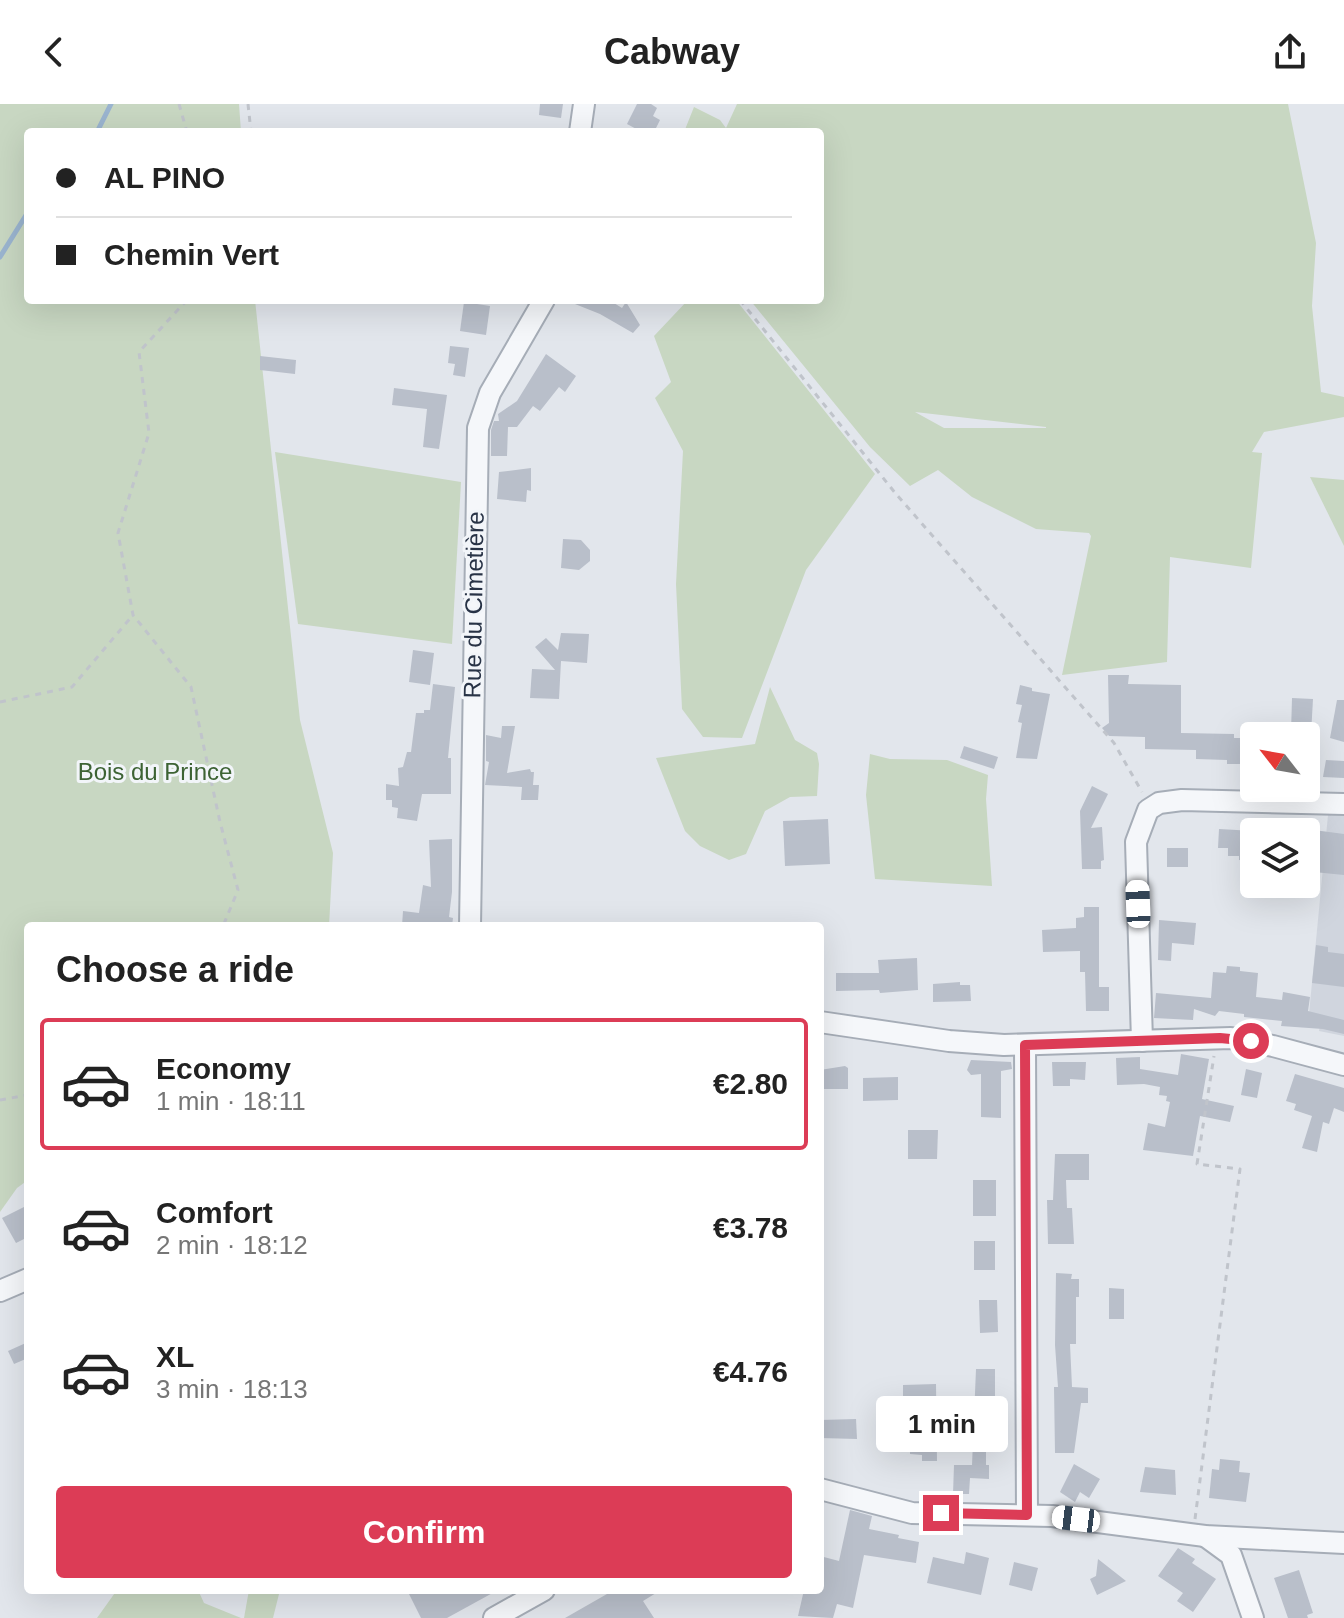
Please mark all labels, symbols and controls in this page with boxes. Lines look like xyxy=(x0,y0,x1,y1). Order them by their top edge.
icon: back xyxy=(32,30,76,74)
icon: share xyxy=(1268,30,1312,74)
text: Cabway xyxy=(604,31,740,72)
text: AL PINO xyxy=(104,161,225,194)
text: Chemin Vert xyxy=(104,238,279,271)
street label: Rue du Cimetière xyxy=(458,511,489,699)
north arrow xyxy=(1240,722,1320,802)
map controls xyxy=(1240,722,1320,898)
park label: Bois du Prince xyxy=(78,758,232,785)
button: layers xyxy=(1240,818,1320,898)
car xyxy=(1125,880,1151,928)
text: Choose a ride xyxy=(56,949,294,990)
route start xyxy=(1233,1023,1269,1059)
icon: car xyxy=(60,1048,132,1120)
text: Economy xyxy=(156,1052,291,1085)
text: €2.80 xyxy=(713,1067,788,1100)
text: 1 min · 18:11 xyxy=(156,1086,306,1116)
icon: car xyxy=(60,1192,132,1264)
text: Comfort xyxy=(156,1196,273,1229)
text: €3.78 xyxy=(713,1211,788,1244)
text: 2 min · 18:12 xyxy=(156,1230,308,1260)
icon: car xyxy=(60,1336,132,1408)
text: XL xyxy=(156,1340,194,1373)
text: €4.76 xyxy=(713,1355,788,1388)
text: 3 min · 18:13 xyxy=(156,1374,308,1404)
callout: 1 min xyxy=(875,1397,1007,1453)
text: 1 min xyxy=(908,1409,976,1439)
button: Confirm xyxy=(56,1486,792,1578)
route end xyxy=(923,1495,959,1531)
car xyxy=(1051,1504,1101,1534)

